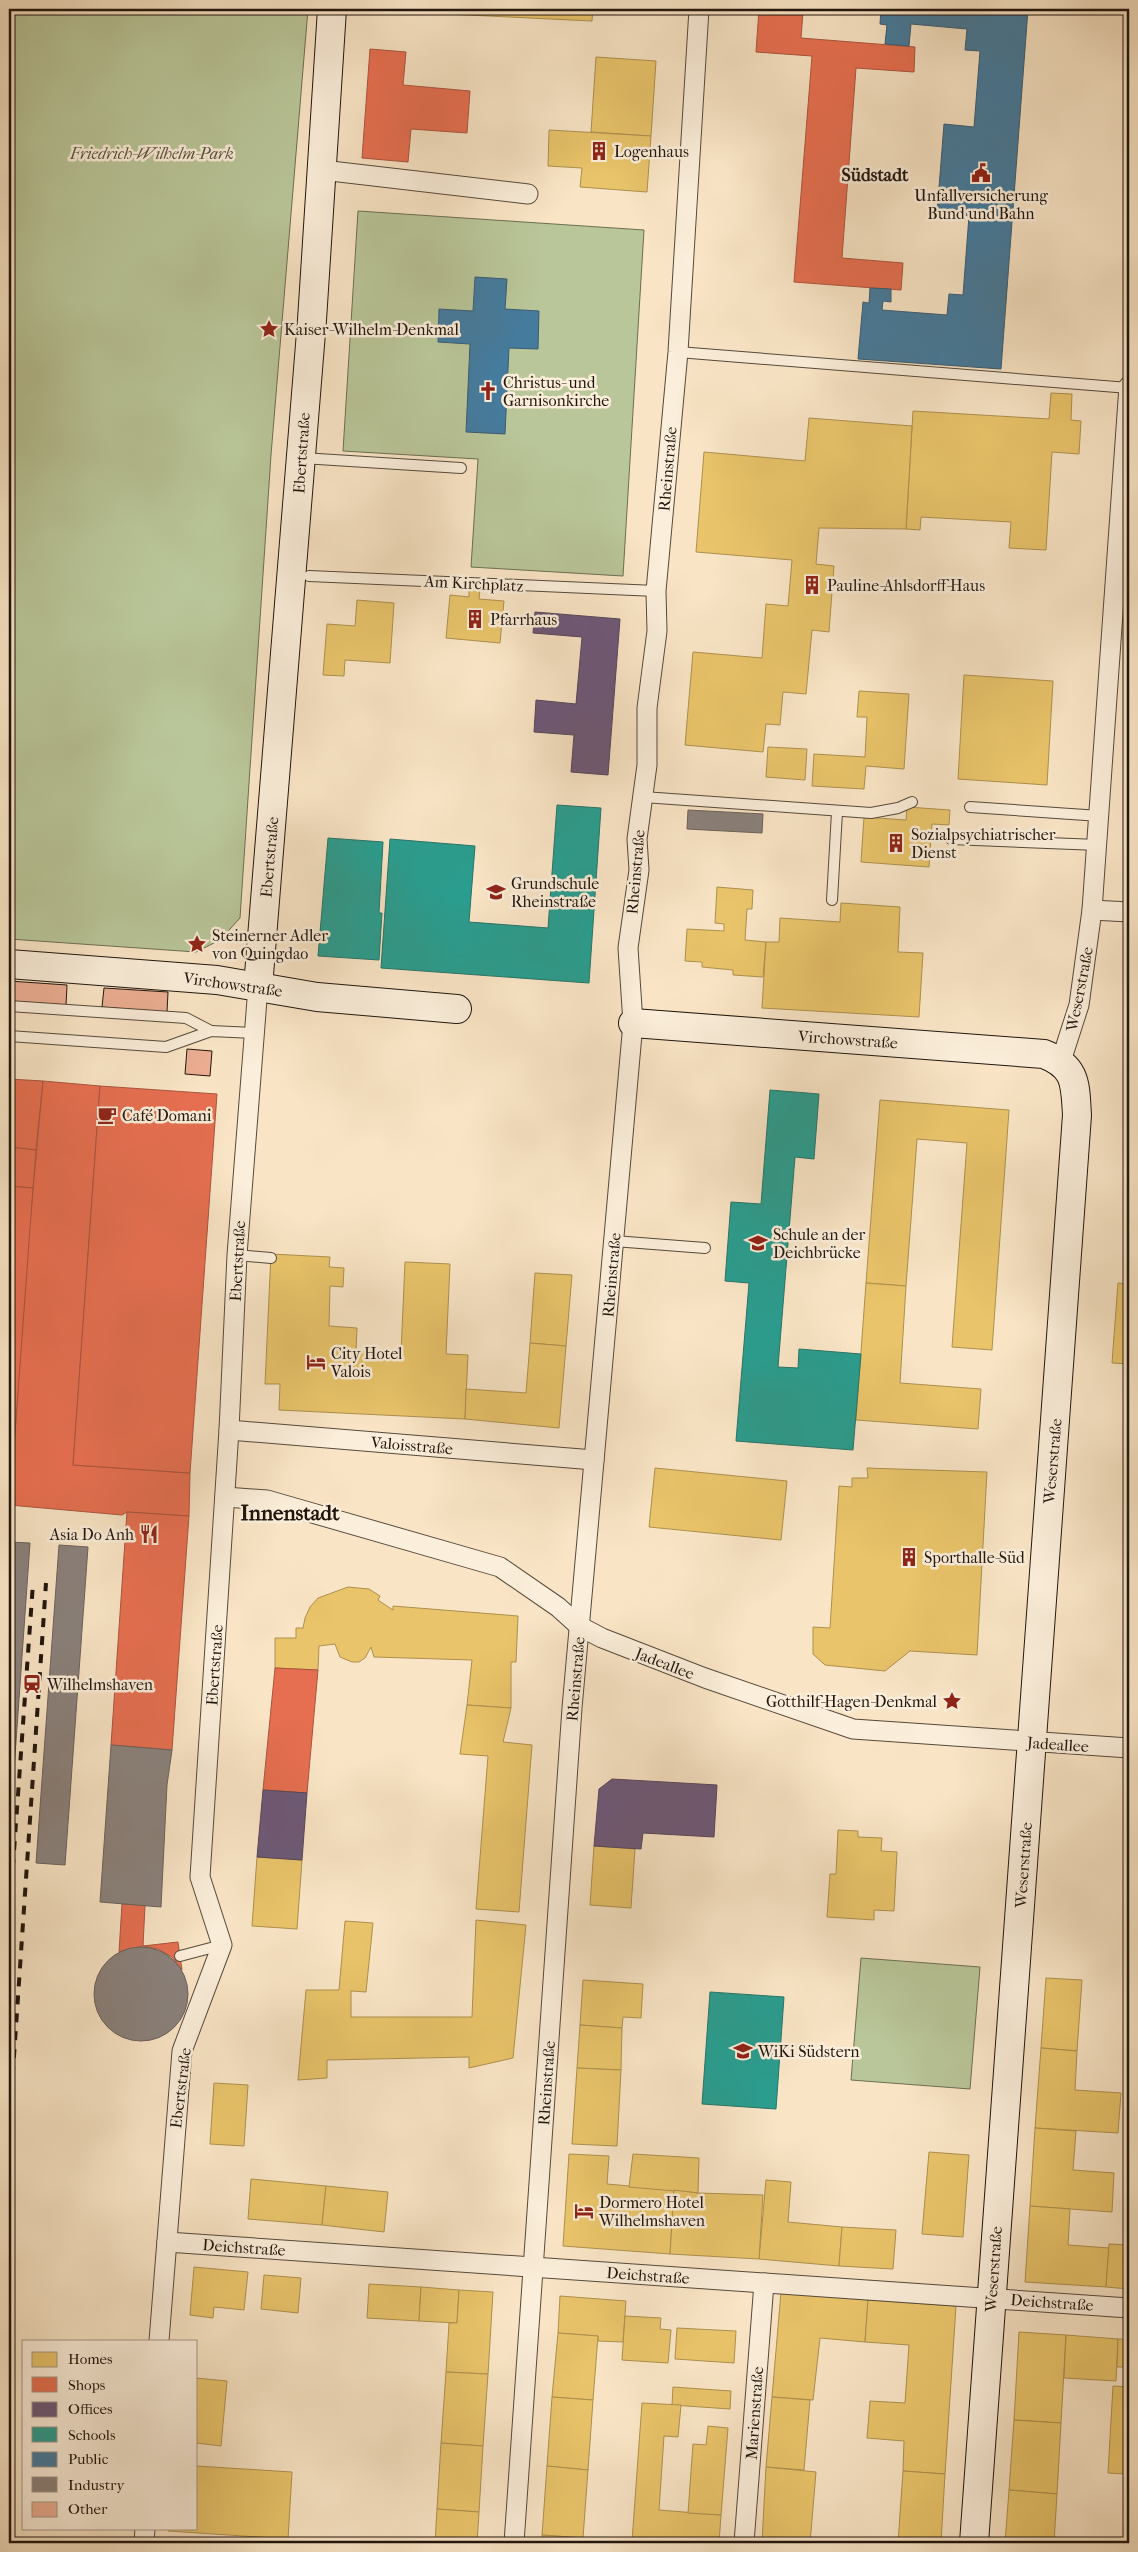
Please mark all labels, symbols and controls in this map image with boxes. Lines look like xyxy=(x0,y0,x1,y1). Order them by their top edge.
building icon: Logenhaus xyxy=(588,140,610,162)
place label: Logenhaus xyxy=(614,142,689,161)
park label: Friedrich-Wilhelm-Park xyxy=(69,144,234,163)
public building icon: Unfallversicherung Bund und Bahn xyxy=(970,162,992,184)
district label: Südstadt xyxy=(842,165,909,186)
place label: Unfallversicherung Bund und Bahn xyxy=(914,186,1048,223)
place icon: Kaiser-Wilhelm-Denkmal xyxy=(258,318,280,340)
place label: Kaiser-Wilhelm-Denkmal xyxy=(284,320,459,339)
place label: Christus- und Garnisonkirche xyxy=(503,373,609,410)
church icon: Christus- und Garnisonkirche xyxy=(477,380,499,402)
street label: Ebertstraße xyxy=(289,412,314,494)
street label: Rheinstraße xyxy=(654,426,681,512)
street label: Am Kirchplatz xyxy=(423,571,524,596)
building icon: Pauline-Ahlsdorff-Haus xyxy=(801,574,823,596)
place label: Pauline-Ahlsdorff-Haus xyxy=(827,576,985,595)
building icon: Pfarrhaus xyxy=(464,608,486,630)
place label: Pfarrhaus xyxy=(490,610,557,629)
street label: Ebertstraße xyxy=(256,816,283,898)
place label: Sozialpsychiatrischer Dienst xyxy=(911,825,1056,862)
street label: Rheinstraße xyxy=(622,829,649,915)
building icon: Sozialpsychiatrischer Dienst xyxy=(885,832,907,854)
place label: Grundschule Rheinstraße xyxy=(511,874,599,911)
school or university icon: Grundschule Rheinstraße xyxy=(485,881,507,903)
place label: Steinerner Adler von Quingdao xyxy=(212,926,328,963)
place icon: Steinerner Adler von Quingdao xyxy=(186,933,208,955)
street label: Weserstraße xyxy=(1062,945,1097,1034)
street label: Virchowstraße xyxy=(181,968,284,1001)
street label: Virchowstraße xyxy=(796,1026,899,1052)
cafe icon: Café Domani xyxy=(96,1104,118,1126)
place label: Café Domani xyxy=(122,1106,212,1125)
street label: Ebertstraße xyxy=(226,1220,249,1302)
place label: Schule an der Deichbrücke xyxy=(773,1225,865,1262)
street label: Rheinstraße xyxy=(598,1232,625,1318)
school or university icon: Schule an der Deichbrücke xyxy=(747,1232,769,1254)
place label: City Hotel Valois xyxy=(330,1344,403,1381)
hotel icon: City Hotel Valois xyxy=(305,1351,327,1373)
street label: Weserstraße xyxy=(1039,1417,1066,1506)
street label: Valoisstraße xyxy=(369,1432,454,1459)
district label: Innenstadt xyxy=(241,1501,340,1525)
restaurant icon: Asia Do Anh xyxy=(138,1523,160,1545)
place label: Asia Do Anh xyxy=(49,1525,134,1544)
building icon: Sporthalle-Süd xyxy=(898,1546,920,1568)
place label: Sporthalle-Süd xyxy=(924,1548,1025,1567)
street label: Ebertstraße xyxy=(202,1624,227,1706)
street label: Rheinstraße xyxy=(562,1636,589,1722)
street label: Jadeallee xyxy=(631,1643,697,1683)
station icon: Wilhelmshaven xyxy=(21,1673,43,1695)
place label: Wilhelmshaven xyxy=(46,1675,154,1694)
place icon: Gotthilf-Hagen-Denkmal xyxy=(941,1690,963,1712)
place label: Gotthilf-Hagen-Denkmal xyxy=(766,1692,938,1711)
street label: Jadeallee xyxy=(1025,1733,1089,1756)
street label: Weserstraße xyxy=(1011,1822,1036,1909)
street label: Rheinstraße xyxy=(534,2040,559,2126)
school or university icon: WiKi Südstern xyxy=(732,2040,754,2062)
place label: WiKi Südstern xyxy=(757,2042,860,2061)
street label: Ebertstraße xyxy=(166,2047,195,2130)
place label: Dormero Hotel Wilhelmshaven xyxy=(598,2193,706,2230)
hotel icon: Dormero Hotel Wilhelmshaven xyxy=(573,2200,595,2222)
street label: Weserstraße xyxy=(981,2226,1006,2313)
street label: Deichstraße xyxy=(202,2235,286,2260)
street label: Deichstraße xyxy=(606,2263,690,2288)
street label: Deichstraße xyxy=(1010,2290,1094,2315)
legend xyxy=(22,2340,198,2530)
text: Homes xyxy=(68,2350,113,2368)
street label: Marienstraße xyxy=(742,2366,767,2460)
text: Shops xyxy=(68,2376,106,2394)
text: Offices xyxy=(68,2400,113,2418)
text: Schools xyxy=(68,2426,116,2444)
text: Public xyxy=(68,2450,109,2468)
text: Industry xyxy=(68,2476,125,2494)
text: Other xyxy=(68,2500,108,2518)

